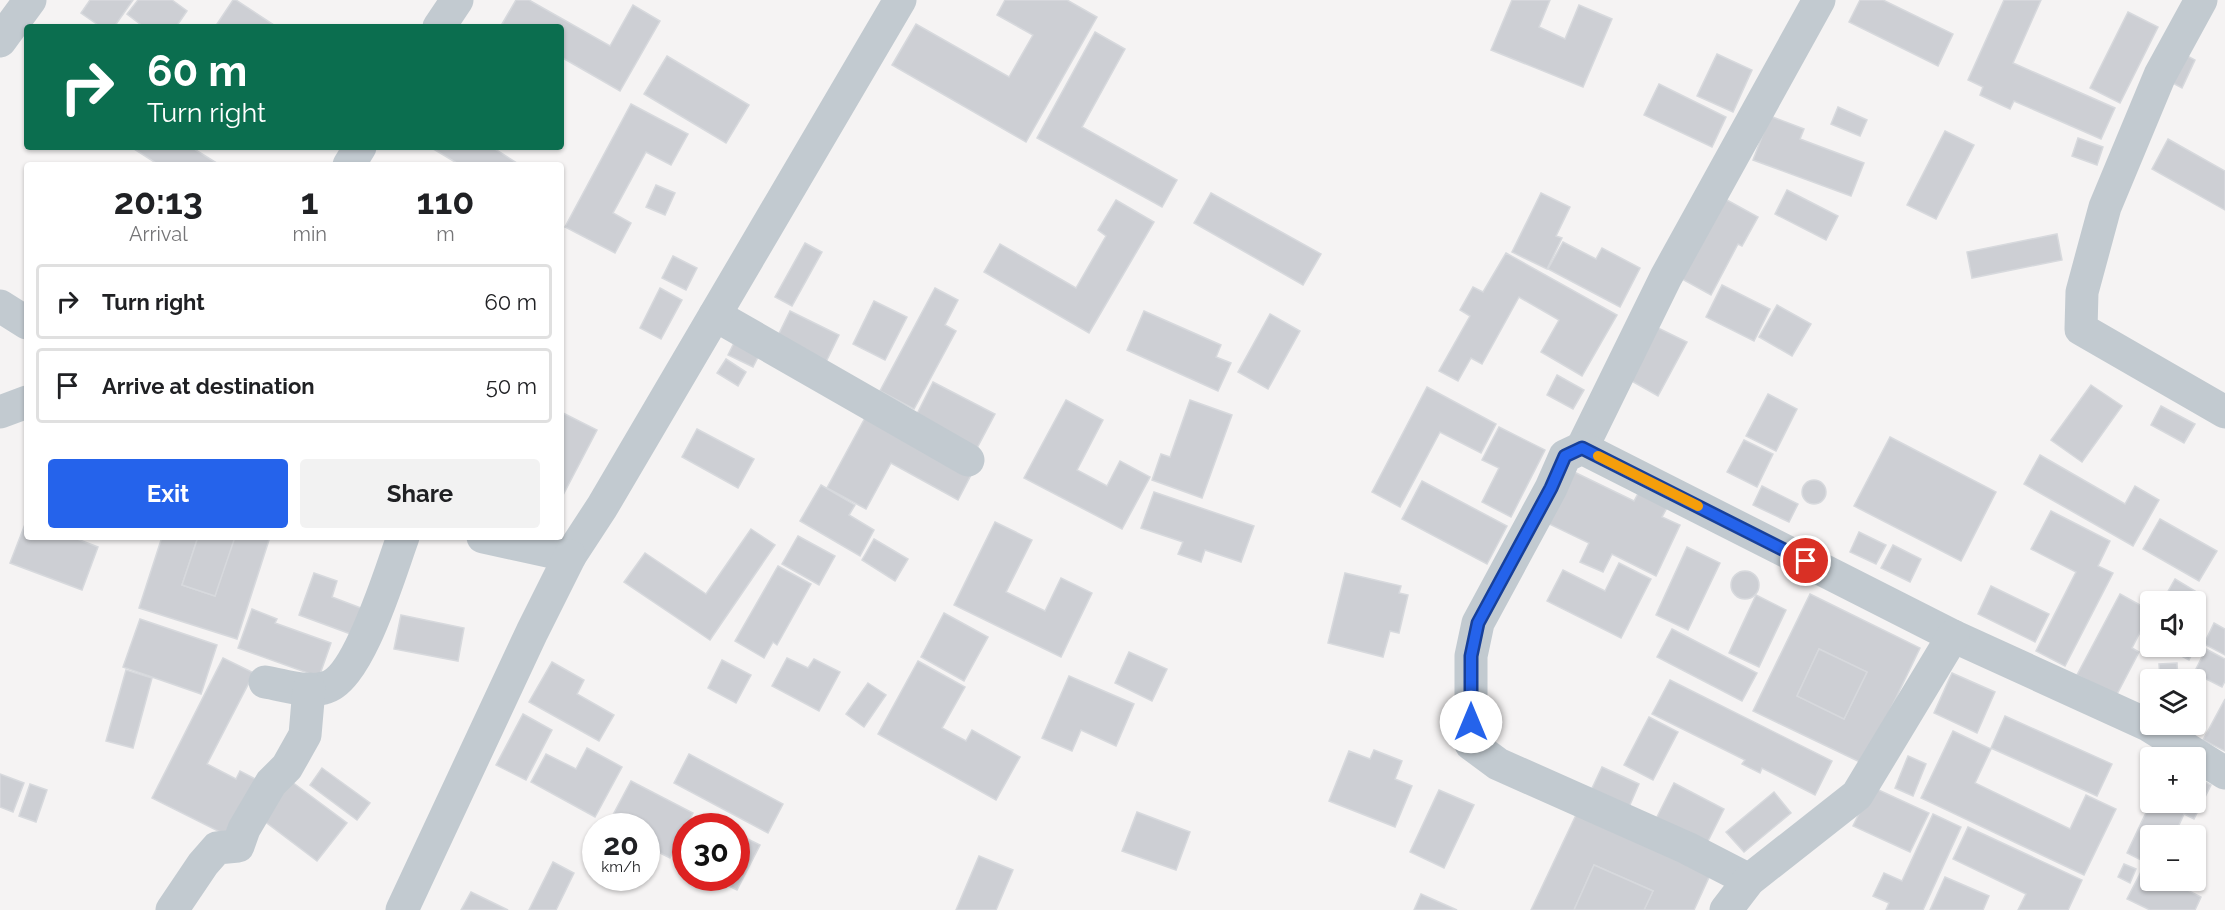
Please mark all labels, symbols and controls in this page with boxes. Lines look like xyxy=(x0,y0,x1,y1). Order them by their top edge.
text: 60 m xyxy=(147,47,247,96)
icon: right xyxy=(48,48,126,126)
text: Turn right xyxy=(147,97,266,128)
text: 20:13 xyxy=(114,180,203,222)
text: 1 xyxy=(301,180,319,222)
text: 110 xyxy=(417,180,474,222)
text: Arrival xyxy=(129,222,188,246)
text: min xyxy=(293,222,327,246)
text: m xyxy=(436,222,455,246)
icon: right xyxy=(51,285,84,318)
text: Turn right xyxy=(102,289,205,315)
text: 60 m xyxy=(484,289,537,315)
icon: arrive xyxy=(51,369,84,402)
text: Arrive at destination xyxy=(102,373,315,399)
text: 50 m xyxy=(486,373,537,399)
button: Exit xyxy=(48,459,288,528)
button: Share xyxy=(300,459,540,528)
pin xyxy=(1780,535,1831,586)
icon: arrive xyxy=(1789,544,1822,577)
map controls xyxy=(2140,591,2206,891)
button: sound xyxy=(2140,591,2206,657)
button: layers xyxy=(2140,669,2206,735)
position arrow xyxy=(1439,690,1503,754)
button: + xyxy=(2140,747,2206,813)
speed limit sign: 30 xyxy=(672,813,750,891)
button: − xyxy=(2140,825,2206,891)
text: 20 xyxy=(603,827,639,862)
text: km/h xyxy=(601,858,641,876)

